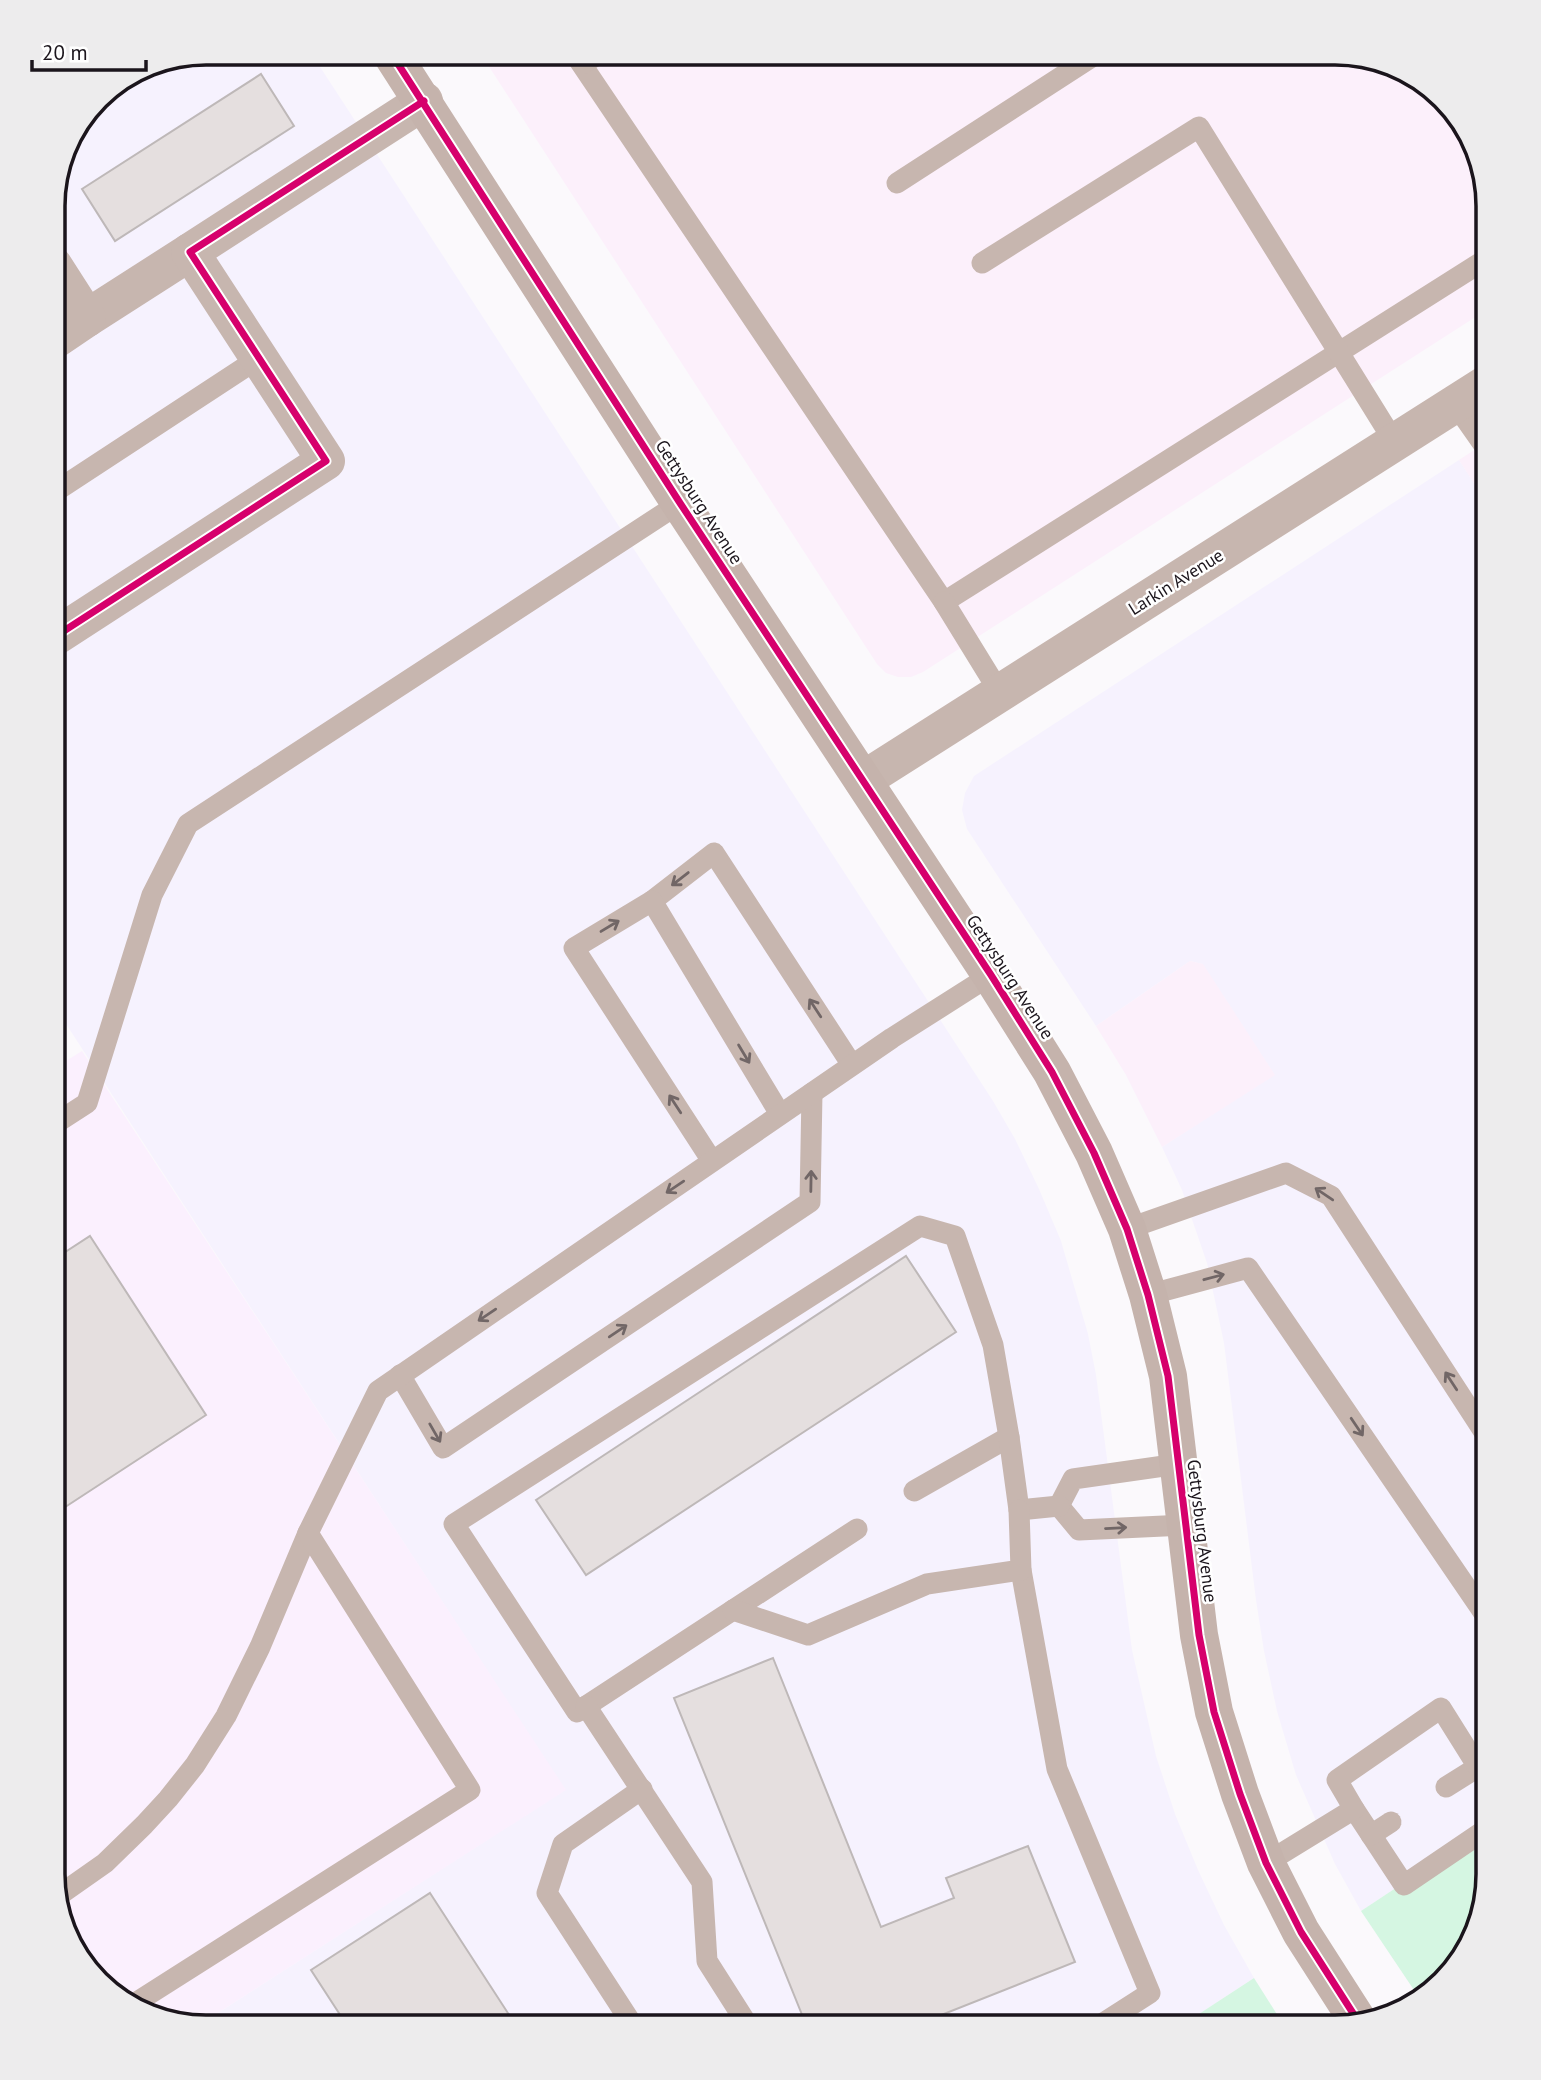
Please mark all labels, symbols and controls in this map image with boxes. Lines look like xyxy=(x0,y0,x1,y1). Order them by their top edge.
scale bar xyxy=(32,28,145,72)
text: 20 m xyxy=(42,39,88,66)
street label: Gettysburg Avenue xyxy=(651,435,748,568)
street label: Larkin Avenue xyxy=(1124,543,1228,620)
one-way arrow xyxy=(672,871,690,886)
street label: Gettysburg Avenue xyxy=(962,910,1059,1043)
one-way arrow xyxy=(600,919,620,933)
one-way arrow xyxy=(807,999,822,1018)
one-way arrow xyxy=(737,1043,751,1063)
one-way arrow xyxy=(668,1094,682,1114)
one-way arrow xyxy=(804,1170,818,1193)
one-way arrow xyxy=(666,1179,685,1194)
one-way arrow xyxy=(1315,1186,1335,1201)
one-way arrow xyxy=(1203,1270,1225,1283)
one-way arrow xyxy=(478,1308,497,1322)
one-way arrow xyxy=(608,1323,627,1338)
one-way arrow xyxy=(1444,1372,1459,1391)
one-way arrow xyxy=(1350,1417,1364,1436)
one-way arrow xyxy=(428,1423,442,1443)
street label: Gettysburg Avenue xyxy=(1182,1458,1223,1604)
one-way arrow xyxy=(1104,1522,1127,1535)

